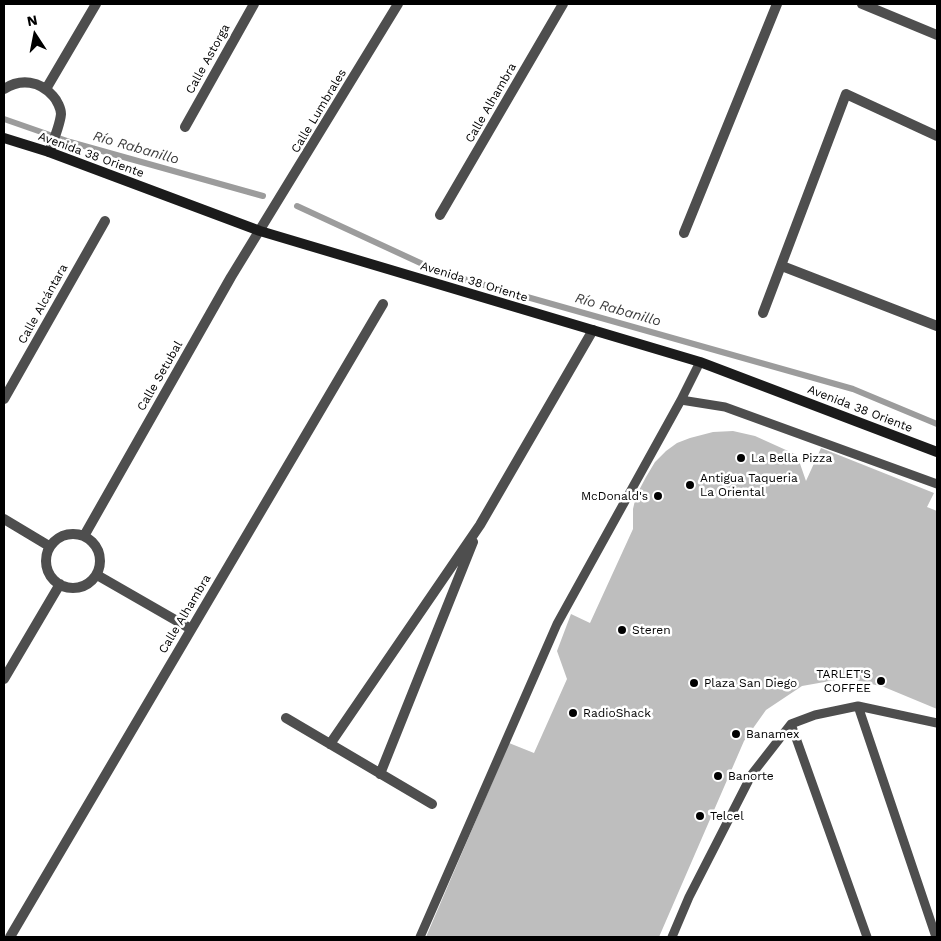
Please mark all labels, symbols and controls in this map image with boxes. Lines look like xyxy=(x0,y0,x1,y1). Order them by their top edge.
north arrow xyxy=(10,10,60,60)
text: N xyxy=(26,11,39,29)
street label: Calle Astorga xyxy=(183,22,233,96)
street label: Calle Alhambra xyxy=(462,61,520,145)
street label: Calle Lumbrales xyxy=(288,66,350,156)
water label: Río Rabanillo xyxy=(91,128,181,168)
street label: Avenida 38 Oriente xyxy=(36,129,146,181)
street label: Avenida 38 Oriente xyxy=(419,259,529,305)
street label: Calle Alcántara xyxy=(15,262,71,346)
water label: Río Rabanillo xyxy=(573,290,663,330)
street label: Calle Setubal xyxy=(134,339,186,413)
street label: Avenida 38 Oriente xyxy=(805,382,915,436)
place label: La Bella Pizza xyxy=(751,451,832,465)
marker: La Bella Pizza xyxy=(735,452,747,464)
place label: Antigua Taqueria La Oriental xyxy=(700,471,798,499)
marker: Antigua Taqueria La Oriental xyxy=(684,479,696,491)
place label: McDonald's xyxy=(581,489,648,503)
marker: McDonald's xyxy=(652,490,664,502)
street label: Calle Alhambra xyxy=(156,572,214,656)
place label: Steren xyxy=(632,623,671,637)
marker: Steren xyxy=(616,624,628,636)
place label: TARLET'S COFFEE xyxy=(816,667,871,695)
marker: TARLET'S COFFEE xyxy=(875,675,887,687)
place label: Plaza San Diego xyxy=(704,676,797,690)
marker: Plaza San Diego xyxy=(688,677,700,689)
place label: RadioShack xyxy=(583,706,651,720)
marker: RadioShack xyxy=(567,707,579,719)
place label: Banamex xyxy=(746,727,799,741)
marker: Banamex xyxy=(730,728,742,740)
place label: Banorte xyxy=(728,769,774,783)
marker: Banorte xyxy=(712,770,724,782)
place label: Telcel xyxy=(710,809,744,823)
marker: Telcel xyxy=(694,810,706,822)

